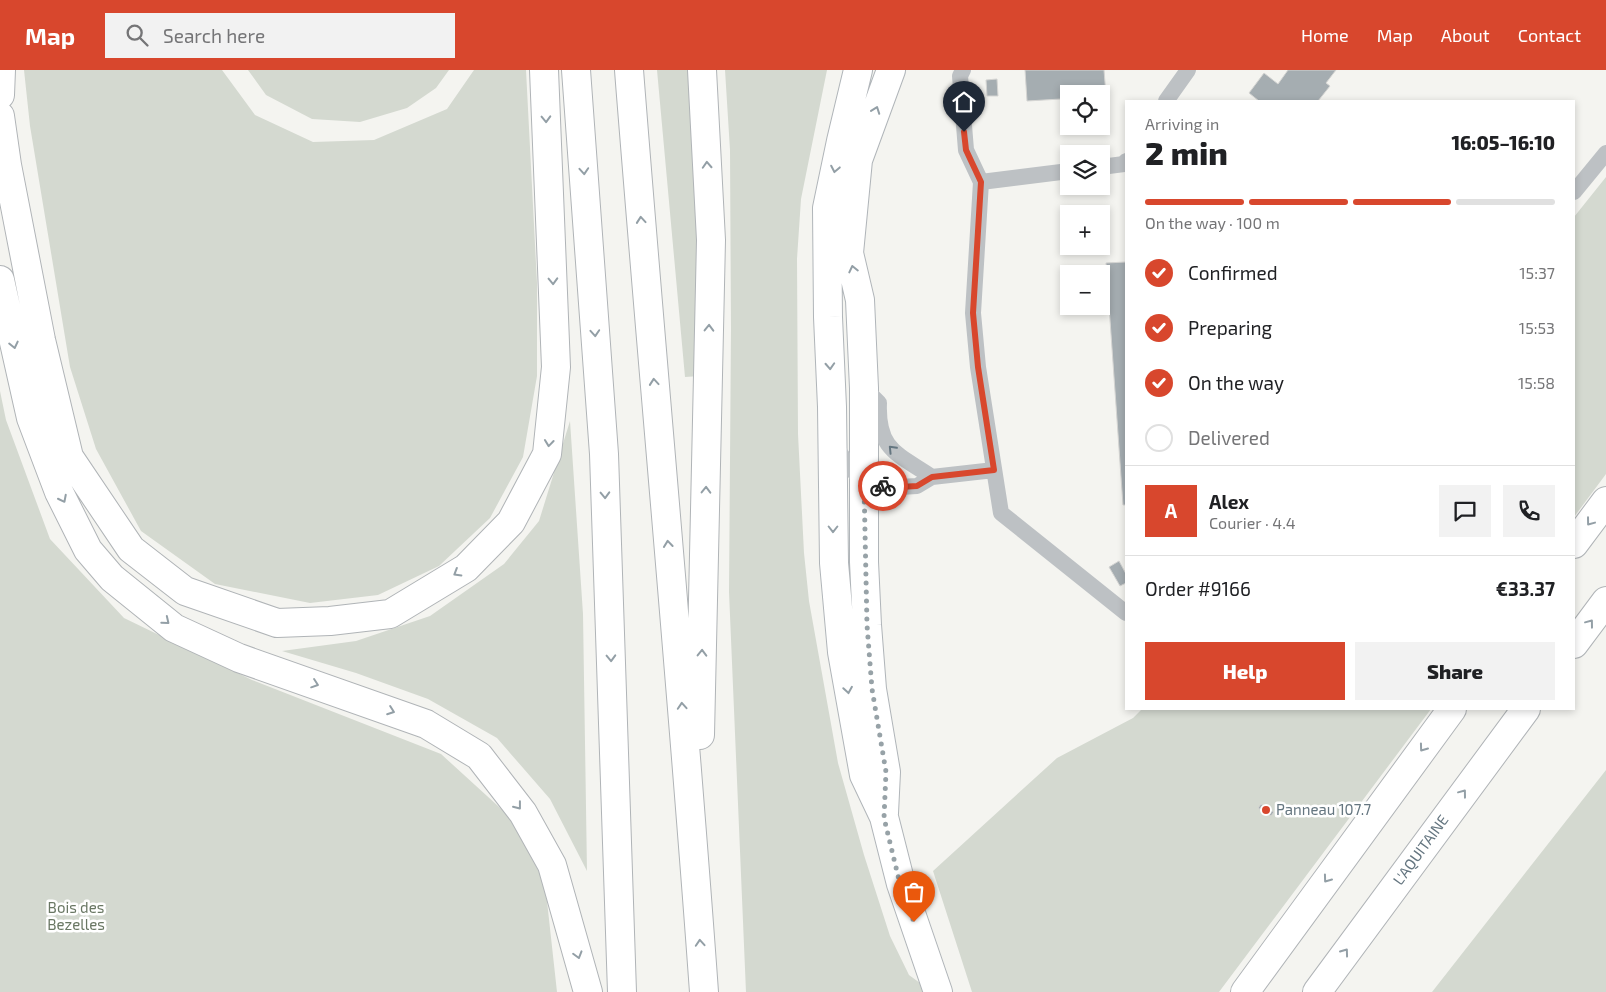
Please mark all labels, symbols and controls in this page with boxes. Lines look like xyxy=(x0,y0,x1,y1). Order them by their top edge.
search box xyxy=(105,13,455,58)
text: Map xyxy=(25,21,75,50)
icon: search xyxy=(123,21,151,49)
text: Search here xyxy=(163,24,265,47)
text: Home xyxy=(1301,24,1349,46)
text: Map xyxy=(1377,24,1413,46)
text: About xyxy=(1441,24,1490,46)
text: Contact xyxy=(1518,24,1581,46)
pin xyxy=(943,81,985,132)
map controls xyxy=(1060,85,1110,315)
button: locate xyxy=(1060,85,1110,135)
icon: home xyxy=(950,88,978,116)
one-way arrow xyxy=(870,106,880,115)
text: Arriving in xyxy=(1145,114,1219,133)
one-way arrow xyxy=(541,115,551,123)
text: 16:05–16:10 xyxy=(1451,131,1555,154)
text: 2 min xyxy=(1145,133,1228,171)
button: layers xyxy=(1060,145,1110,195)
one-way arrow xyxy=(702,161,713,169)
one-way arrow xyxy=(831,164,841,173)
one-way arrow xyxy=(578,167,589,175)
button: + xyxy=(1060,205,1110,255)
text: On the way · 100 m xyxy=(1145,213,1280,232)
one-way arrow xyxy=(636,216,647,224)
icon: check xyxy=(1145,259,1173,287)
text: Confirmed xyxy=(1188,261,1278,284)
text: 15:37 xyxy=(1519,263,1555,282)
one-way arrow xyxy=(848,264,859,273)
button: − xyxy=(1060,265,1110,315)
one-way arrow xyxy=(547,277,558,285)
icon: check xyxy=(1145,314,1173,342)
text: Preparing xyxy=(1188,316,1272,339)
text: 15:53 xyxy=(1519,318,1555,337)
one-way arrow xyxy=(704,323,715,331)
one-way arrow xyxy=(589,329,600,337)
one-way arrow xyxy=(8,340,19,349)
one-way arrow xyxy=(825,362,836,370)
icon: check xyxy=(1145,369,1173,397)
text: On the way xyxy=(1188,371,1284,394)
text: 15:58 xyxy=(1518,373,1555,392)
one-way arrow xyxy=(649,378,660,386)
text: Delivered xyxy=(1188,426,1270,449)
one-way arrow xyxy=(543,439,554,447)
one-way arrow xyxy=(889,446,898,455)
courier xyxy=(858,461,908,511)
icon: bike xyxy=(869,472,897,500)
button: chat xyxy=(1439,485,1491,537)
button: phone xyxy=(1503,485,1555,537)
one-way arrow xyxy=(701,486,711,494)
text: Alex xyxy=(1209,490,1249,513)
one-way arrow xyxy=(600,492,610,500)
one-way arrow xyxy=(57,494,67,503)
text: A xyxy=(1165,499,1177,522)
text: Courier · 4.4 xyxy=(1209,513,1296,532)
one-way arrow xyxy=(1587,516,1595,525)
one-way arrow xyxy=(828,525,838,533)
one-way arrow xyxy=(663,539,674,547)
one-way arrow xyxy=(454,567,463,577)
text: Order #9166 xyxy=(1145,577,1251,600)
text: €33.37 xyxy=(1496,577,1555,600)
one-way arrow xyxy=(160,616,169,625)
one-way arrow xyxy=(1584,619,1593,629)
button: Help xyxy=(1145,642,1345,700)
button: Share xyxy=(1355,642,1555,700)
one-way arrow xyxy=(697,648,707,656)
one-way arrow xyxy=(605,654,616,662)
one-way arrow xyxy=(310,679,318,689)
one-way arrow xyxy=(842,687,853,695)
one-way arrow xyxy=(677,701,688,709)
one-way arrow xyxy=(386,705,395,715)
one-way arrow xyxy=(1420,742,1429,752)
one-way arrow xyxy=(1457,790,1465,799)
one-way arrow xyxy=(512,800,520,809)
place label: Panneau 107.7 xyxy=(1276,800,1372,818)
marker: Panneau 107.7 xyxy=(1260,804,1272,816)
street label: L'AQUITAINE xyxy=(1389,811,1452,889)
pin xyxy=(893,871,935,922)
one-way arrow xyxy=(1324,873,1333,883)
icon: bag xyxy=(900,878,928,906)
park label: Bois des Bezelles xyxy=(47,898,105,933)
one-way arrow xyxy=(695,939,706,947)
one-way arrow xyxy=(1340,949,1348,958)
one-way arrow xyxy=(572,951,582,959)

